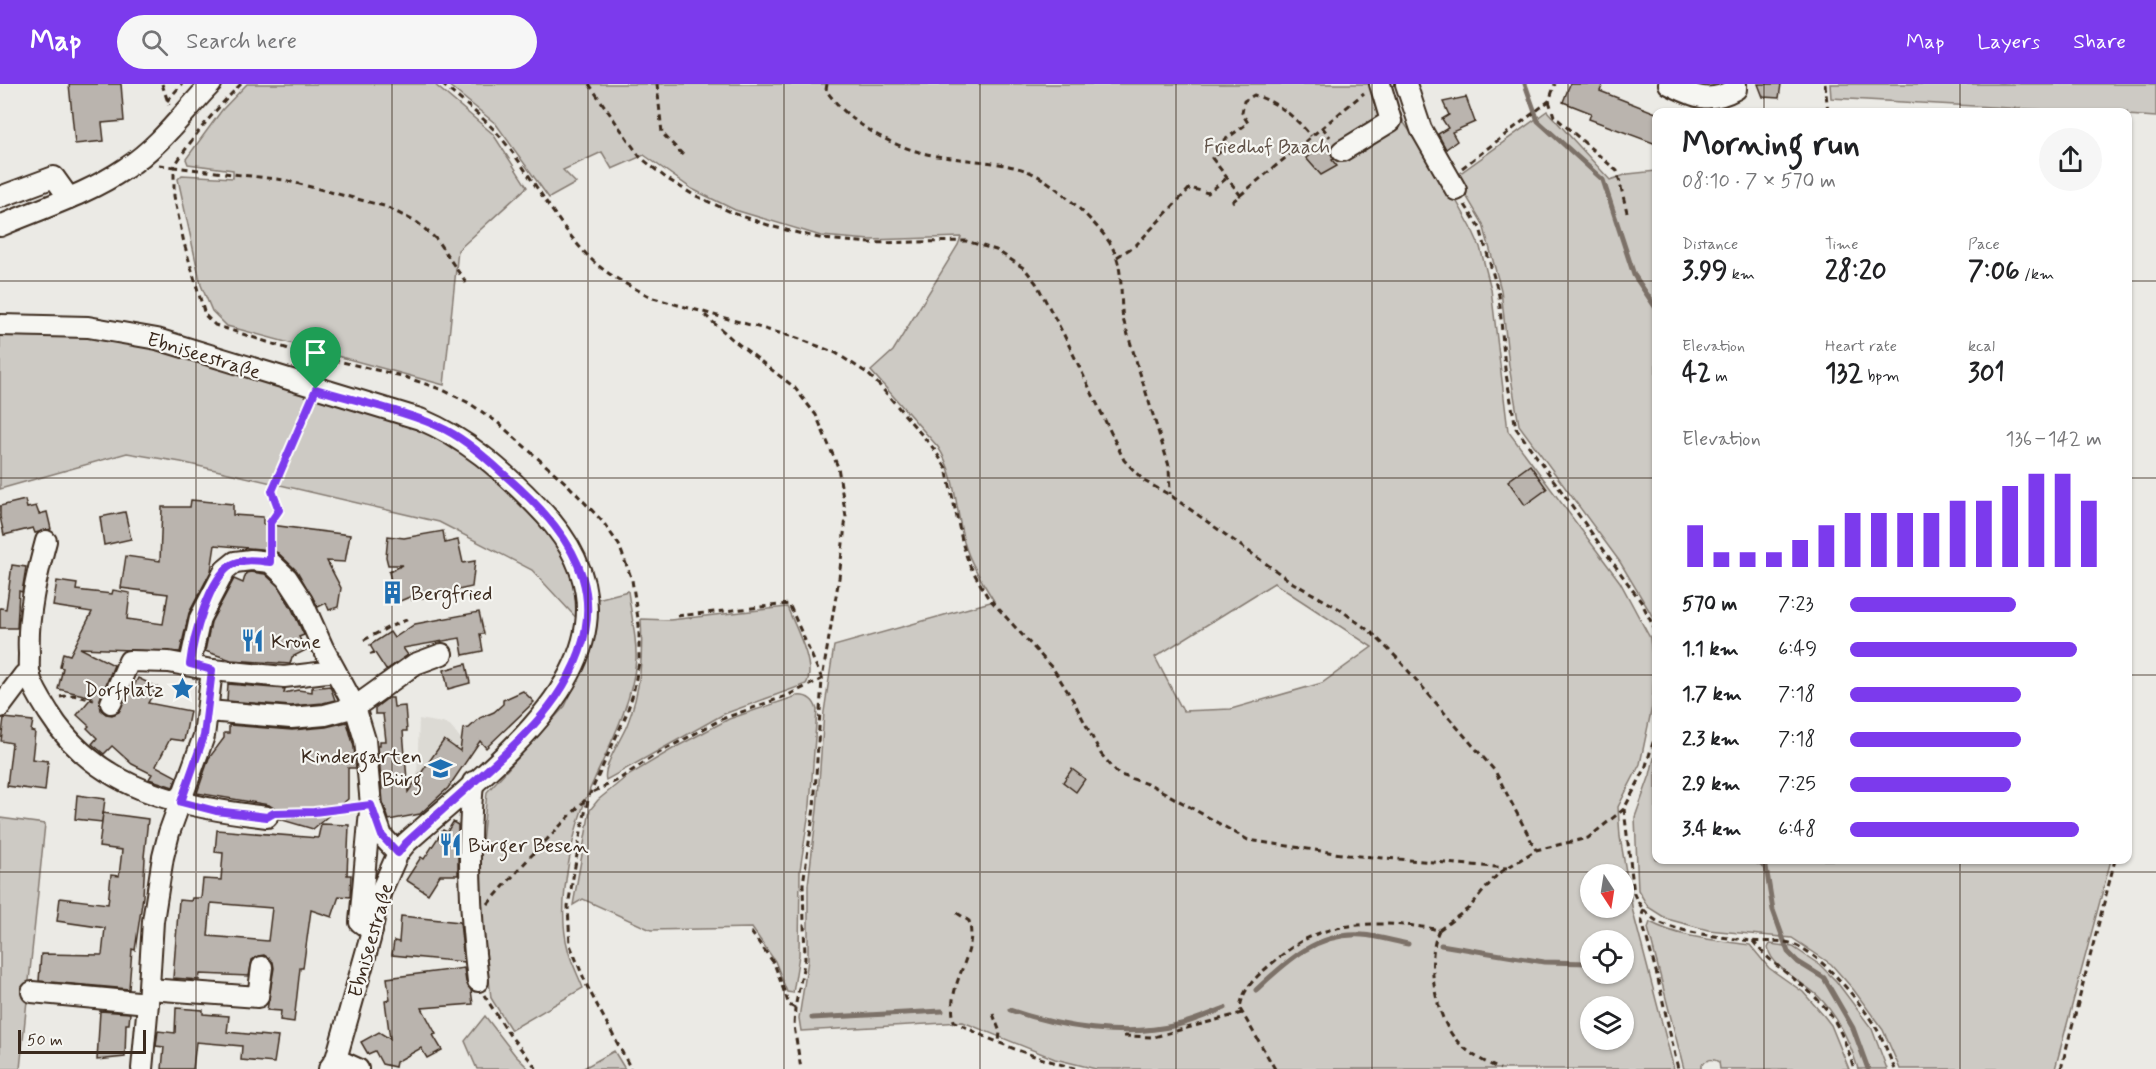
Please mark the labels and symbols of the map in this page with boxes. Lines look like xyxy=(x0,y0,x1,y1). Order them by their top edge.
park label: Friedhof Baach xyxy=(1204,134,1330,161)
street label: Ebniseestraße xyxy=(143,326,264,387)
pin xyxy=(290,327,341,389)
building icon: Bergfried xyxy=(380,580,406,606)
place label: Bergfried xyxy=(411,581,493,609)
restaurant icon: Krone xyxy=(240,628,266,654)
place label: Krone xyxy=(271,629,321,656)
place icon: Dorfplatz xyxy=(169,676,195,702)
place label: Dorfplatz xyxy=(84,677,164,704)
place label: Kindergarten Bürg xyxy=(301,744,422,796)
school or university icon: Kindergarten Bürg xyxy=(427,755,453,781)
restaurant icon: Bürger Besen xyxy=(437,832,463,858)
place label: Bürger Besen xyxy=(468,833,589,862)
north arrow xyxy=(1580,864,1634,918)
street label: Ebniseestraße xyxy=(342,880,401,1001)
scale bar xyxy=(18,1027,146,1054)

